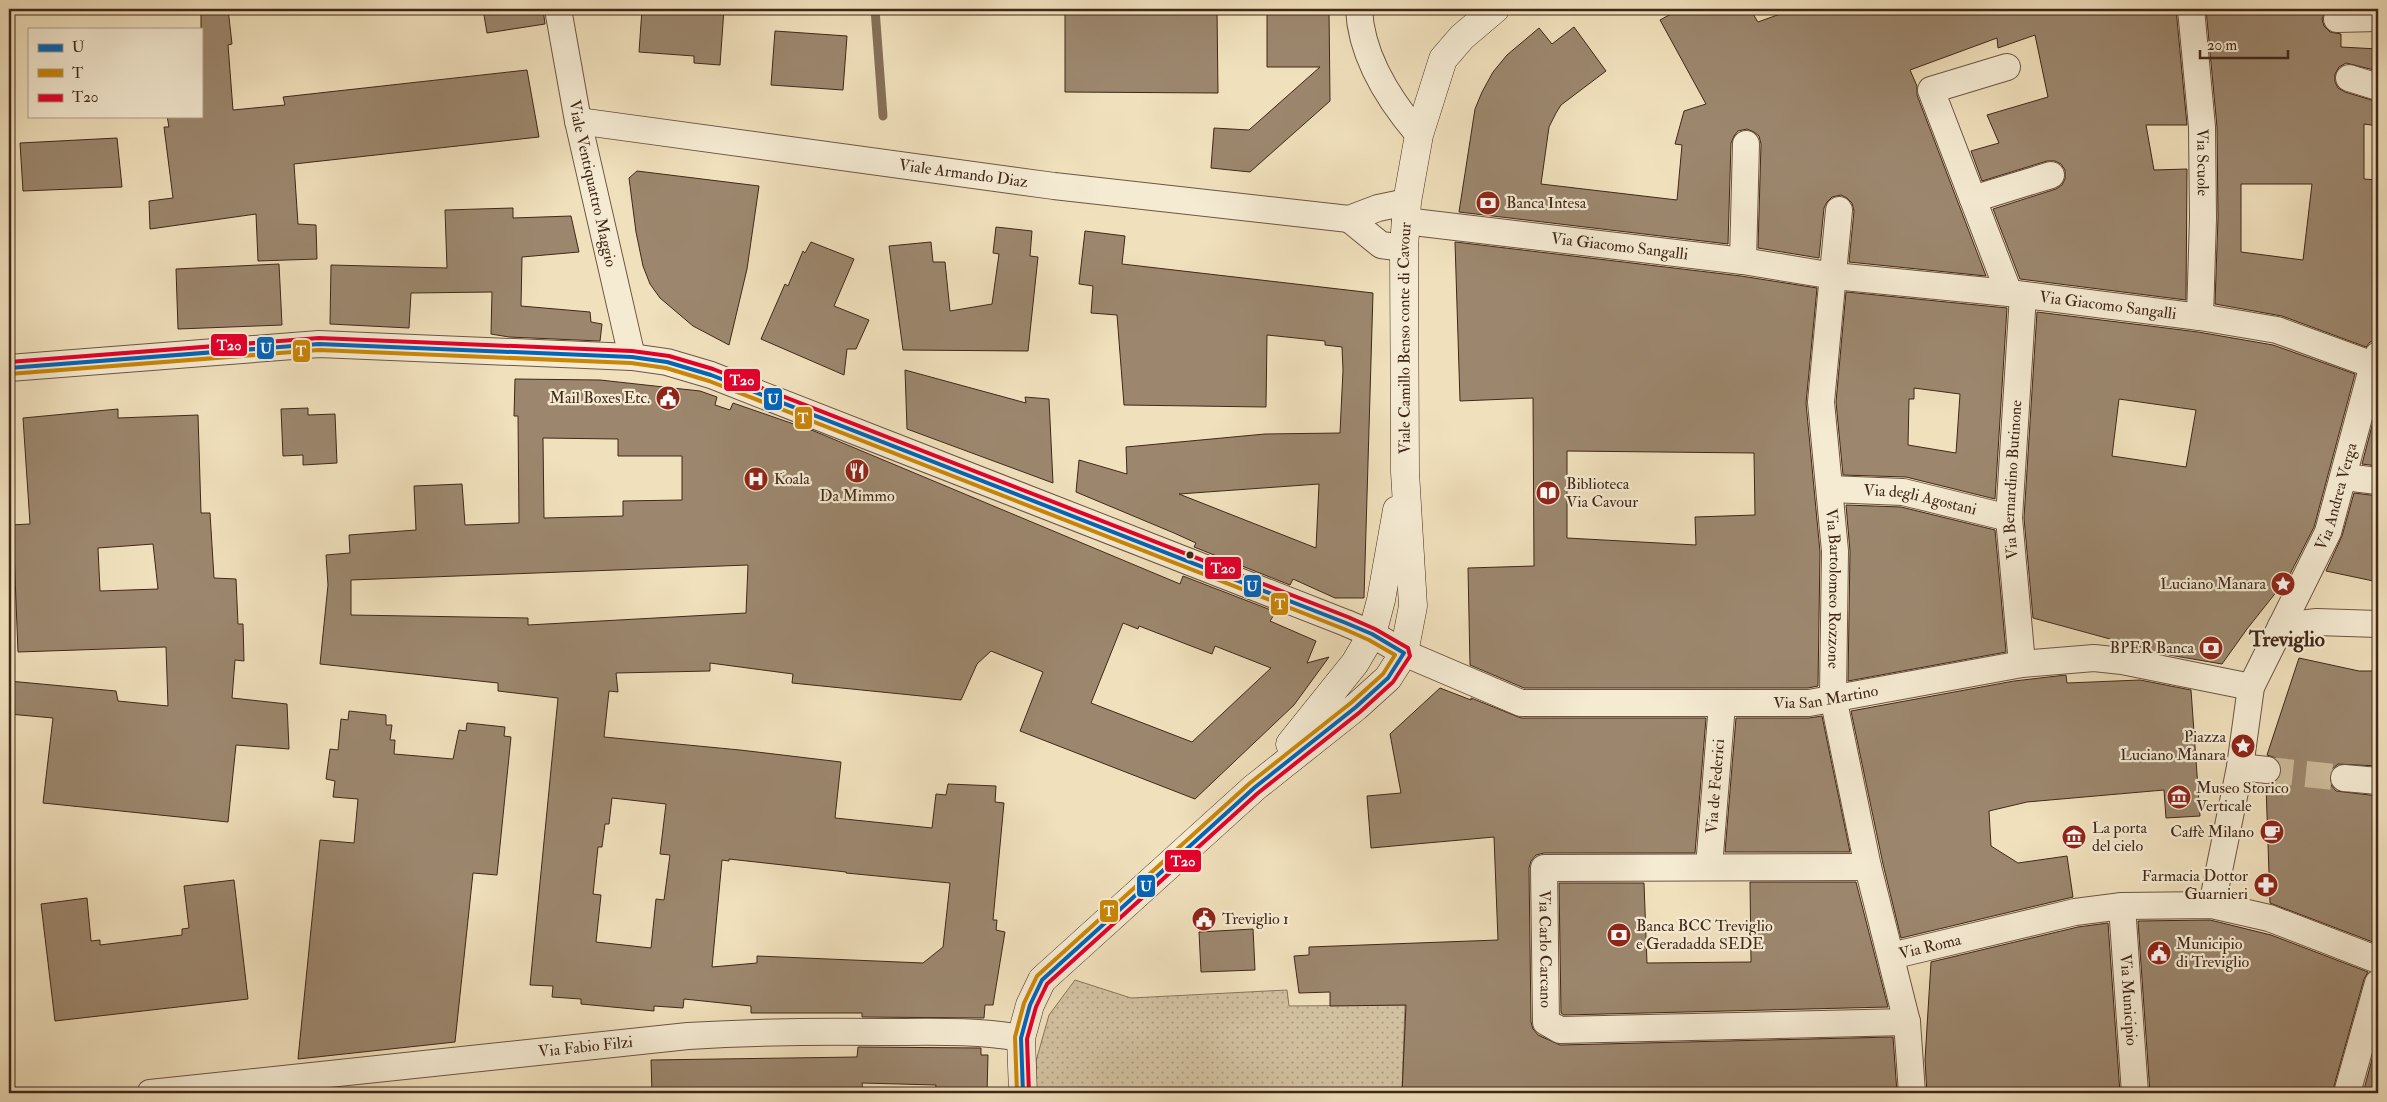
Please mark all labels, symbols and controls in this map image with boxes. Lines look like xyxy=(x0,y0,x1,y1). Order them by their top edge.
legend xyxy=(28,28,202,118)
scale bar xyxy=(2200,28,2287,60)
text: 20 m xyxy=(2207,36,2237,55)
text: U xyxy=(72,38,85,57)
text: T xyxy=(72,64,83,83)
text: T20 xyxy=(72,88,98,107)
street label: Viale Ventiquattro Maggio xyxy=(564,98,621,269)
street label: Via Scuole xyxy=(2192,129,2213,197)
street label: Viale Armando Diaz xyxy=(898,155,1030,192)
bank icon: Banca Intesa xyxy=(1475,190,1501,216)
place label: Banca Intesa xyxy=(1506,193,1587,213)
street label: Viale Camillo Benso conte di Cavour xyxy=(1394,222,1416,454)
street label: Via Giacomo Sangalli xyxy=(1550,228,1689,264)
street label: Via Giacomo Sangalli xyxy=(2038,287,2178,324)
line badge: T20 xyxy=(210,333,248,357)
line badge: U xyxy=(256,336,275,360)
text: T20 xyxy=(216,337,241,354)
line badge: T xyxy=(292,339,311,363)
text: U xyxy=(260,340,272,357)
text: T xyxy=(295,343,307,360)
line badge: T20 xyxy=(723,368,761,392)
text: T20 xyxy=(729,372,754,389)
public building icon: Mail Boxes Etc. xyxy=(655,385,681,411)
line badge: U xyxy=(763,387,783,411)
place label: Mail Boxes Etc. xyxy=(550,388,650,408)
text: U xyxy=(767,391,779,408)
street label: Via Bernardino Butinone xyxy=(1999,399,2026,560)
line badge: T xyxy=(794,406,813,430)
text: T xyxy=(797,410,809,427)
street label: Via Andrea Verga xyxy=(2310,440,2362,554)
restaurant icon: Da Mimmo xyxy=(844,458,870,484)
hospital icon: Koala xyxy=(743,466,769,492)
place label: Koala xyxy=(774,469,810,489)
place label: Biblioteca Via Cavour xyxy=(1566,474,1638,512)
library icon: Biblioteca Via Cavour xyxy=(1535,480,1561,506)
street label: Via degli Agostani xyxy=(1863,480,1979,520)
place label: Da Mimmo xyxy=(819,486,895,506)
street label: Via Bartolomeo Rozzone xyxy=(1821,508,1845,669)
unlabelled marker xyxy=(1185,550,1195,560)
line badge: T20 xyxy=(1204,556,1242,580)
text: T20 xyxy=(1210,560,1235,577)
place icon: Luciano Manara xyxy=(2270,571,2296,597)
line badge: U xyxy=(1243,574,1262,598)
place label: Luciano Manara xyxy=(2160,574,2266,594)
text: U xyxy=(1246,578,1258,595)
line badge: T xyxy=(1270,592,1289,616)
text: T xyxy=(1274,596,1286,613)
district label: Treviglio xyxy=(2248,626,2325,653)
bank icon: BPER Banca xyxy=(2198,635,2224,661)
place label: BPER Banca xyxy=(2110,638,2194,658)
street label: Via San Martino xyxy=(1773,680,1880,713)
place label: Piazza Luciano Manara xyxy=(2120,727,2226,765)
place icon: Piazza Luciano Manara xyxy=(2230,733,2256,759)
street label: Via de Federici xyxy=(1702,738,1729,835)
place label: Museo Storico Verticale xyxy=(2196,778,2289,816)
museum icon: Museo Storico Verticale xyxy=(2166,784,2192,810)
place label: La porta del cielo xyxy=(2092,818,2147,856)
cafe icon: Caffè Milano xyxy=(2259,819,2285,845)
place label: Caffè Milano xyxy=(2170,822,2254,842)
museum icon: La porta del cielo xyxy=(2061,824,2087,850)
line badge: T20 xyxy=(1164,849,1202,873)
text: T20 xyxy=(1170,853,1195,870)
place label: Farmacia Dottor Guarnieri xyxy=(2141,866,2248,904)
pharmacy icon: Farmacia Dottor Guarnieri xyxy=(2253,872,2279,898)
line badge: U xyxy=(1136,874,1156,898)
text: U xyxy=(1140,878,1152,895)
street label: Via Carlo Carcano xyxy=(1534,890,1556,1008)
line badge: T xyxy=(1099,899,1119,923)
text: T xyxy=(1103,903,1115,920)
public building icon: Treviglio 1 xyxy=(1191,906,1217,932)
place label: Treviglio 1 xyxy=(1222,909,1289,929)
place label: Banca BCC Treviglio e Geradadda SEDE xyxy=(1636,916,1773,954)
bank icon: Banca BCC Treviglio e Geradadda SEDE xyxy=(1606,922,1632,948)
street label: Via Roma xyxy=(1897,929,1964,964)
place label: Municipio di Treviglio xyxy=(2176,934,2250,972)
public building icon: Municipio di Treviglio xyxy=(2146,940,2172,966)
street label: Via Municipio xyxy=(2115,953,2142,1047)
street label: Via Fabio Filzi xyxy=(537,1032,634,1062)

